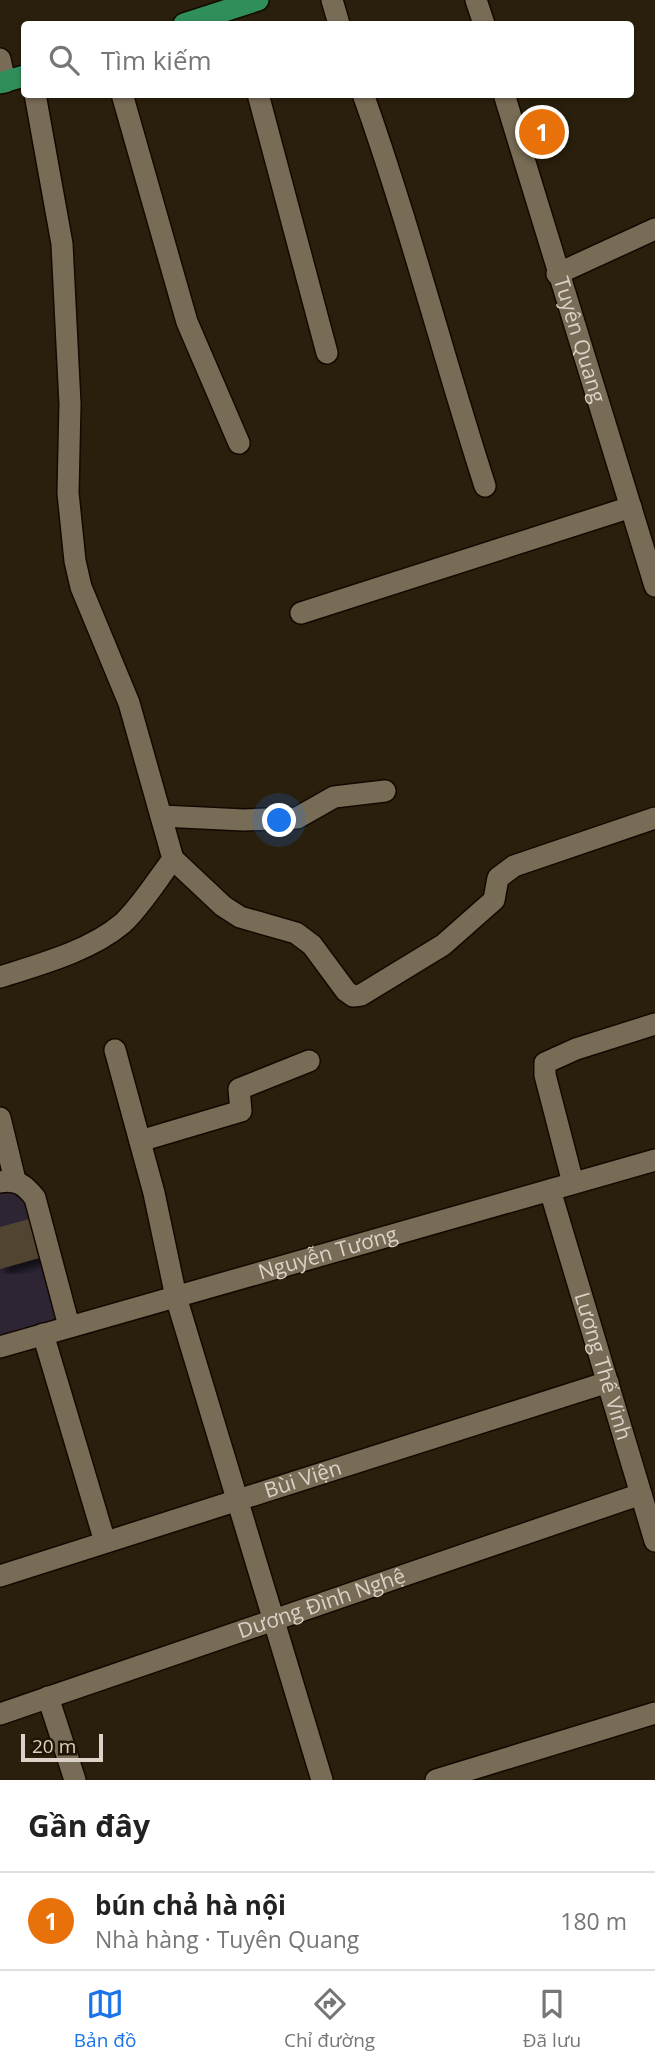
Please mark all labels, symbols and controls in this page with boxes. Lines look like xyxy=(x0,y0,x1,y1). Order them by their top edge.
search box xyxy=(21,21,634,98)
icon: search xyxy=(45,41,83,79)
text: Tìm kiếm xyxy=(101,42,212,78)
pin: 1 xyxy=(519,106,565,158)
street label: Tuyên Quang xyxy=(548,273,613,406)
your location xyxy=(262,803,296,837)
street label: Nguyễn Tương xyxy=(255,1219,400,1286)
street label: Lương Thế Vinh xyxy=(568,1289,639,1443)
street label: Bùi Viện xyxy=(260,1453,345,1504)
street label: Dương Đình Nghệ xyxy=(234,1561,409,1644)
scale bar xyxy=(21,1731,103,1763)
text: 20 m xyxy=(32,1733,76,1759)
text: Gần đây xyxy=(28,1805,150,1846)
text: bún chả hà nội xyxy=(95,1887,286,1923)
text: 1 xyxy=(44,1905,58,1937)
text: 180 m xyxy=(560,1905,627,1937)
text: Nhà hàng · Tuyên Quang xyxy=(95,1923,359,1955)
tab: Bản đồ xyxy=(74,1985,136,2053)
tab: Chỉ đường xyxy=(284,1985,375,2053)
tab: Đã lưu xyxy=(523,1985,581,2053)

